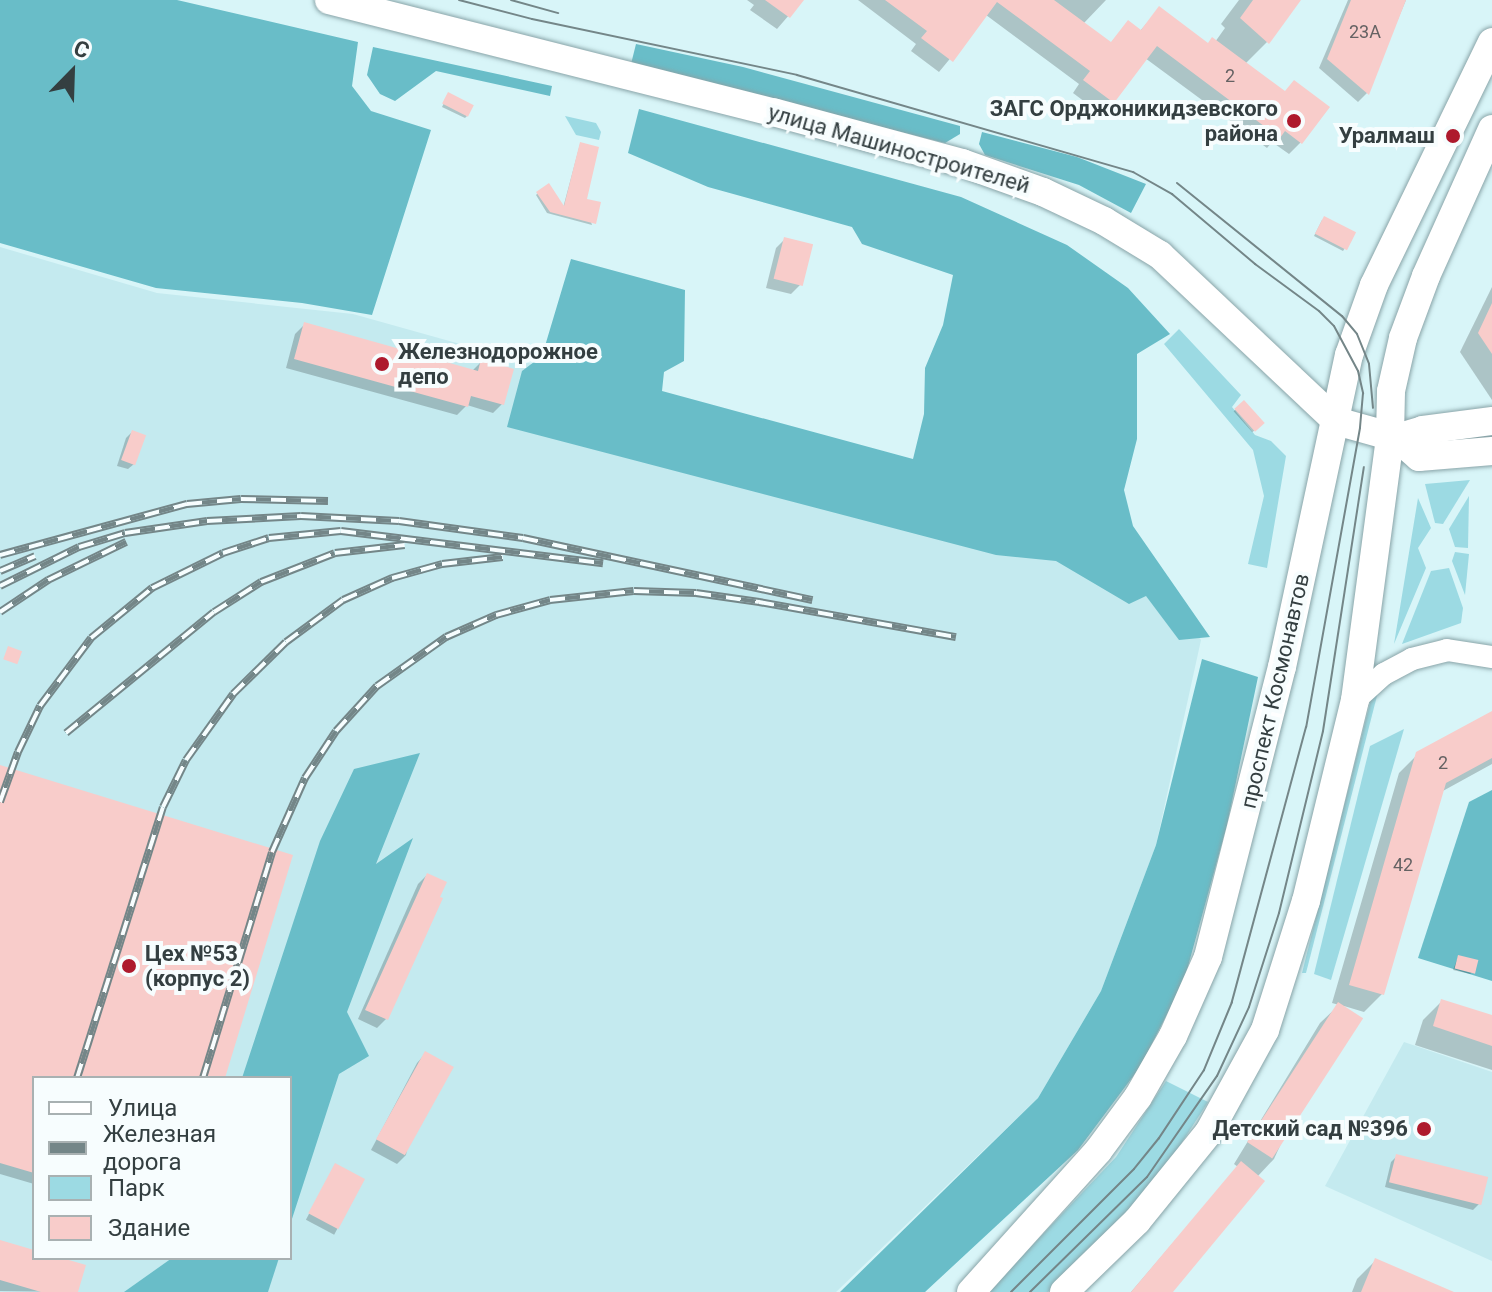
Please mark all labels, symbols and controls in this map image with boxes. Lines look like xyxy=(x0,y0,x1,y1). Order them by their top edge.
house number: 23А xyxy=(1349,21,1381,43)
north arrow xyxy=(32,32,112,112)
text: С xyxy=(70,35,93,64)
house number: 2 xyxy=(1225,65,1235,87)
place label: ЗАГС Орджоникидзевского района xyxy=(990,95,1278,146)
street label: улица Машиностроителей xyxy=(765,99,1033,199)
marker: ЗАГС Орджоникидзевского района xyxy=(1285,112,1303,130)
place label: Уралмаш xyxy=(1339,123,1435,149)
marker: Уралмаш xyxy=(1442,125,1464,147)
place label: Железнодорожное депо xyxy=(398,338,598,390)
marker: Железнодорожное депо xyxy=(373,355,391,373)
street label: проспект Космонавтов xyxy=(1235,571,1315,811)
house number: 2 xyxy=(1438,752,1448,774)
house number: 42 xyxy=(1393,854,1413,876)
place label: Цех №53 (корпус 2) xyxy=(145,940,250,992)
marker: Цех №53 (корпус 2) xyxy=(120,957,138,975)
legend xyxy=(32,1076,292,1260)
text: Улица xyxy=(108,1094,177,1122)
place label: Детский сад №396 xyxy=(1212,1116,1408,1142)
text: Железная дорога xyxy=(103,1120,216,1176)
marker: Детский сад №396 xyxy=(1415,1120,1433,1138)
text: Парк xyxy=(108,1174,165,1202)
text: Здание xyxy=(108,1214,190,1242)

